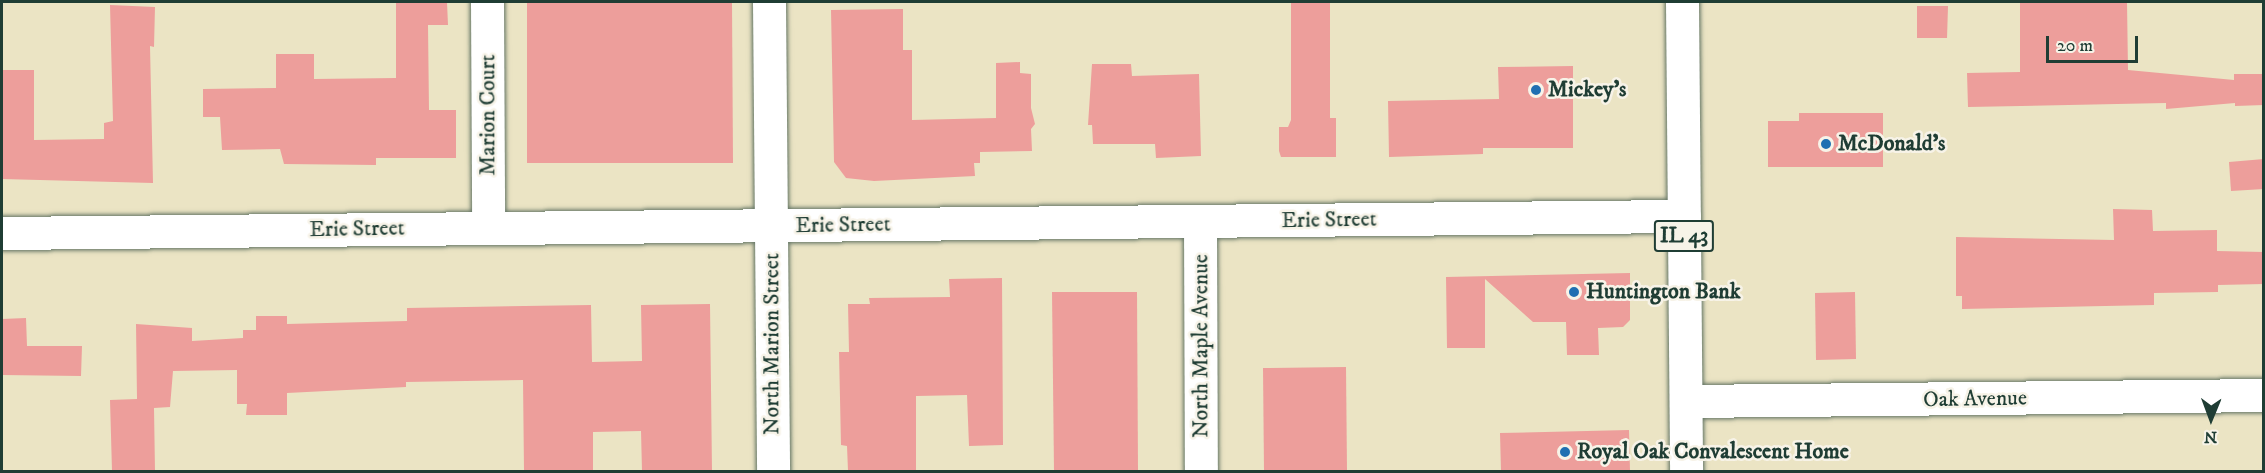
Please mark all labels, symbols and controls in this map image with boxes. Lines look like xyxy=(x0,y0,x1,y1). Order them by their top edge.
scale bar xyxy=(2049,24,2140,62)
text: 20 m xyxy=(2057,35,2093,57)
street label: Marion Court xyxy=(475,54,501,176)
place label: Mickey's xyxy=(1548,77,1626,103)
marker: Mickey's xyxy=(1529,83,1543,97)
place label: McDonald's xyxy=(1838,131,1945,157)
marker: McDonald's xyxy=(1819,137,1833,151)
street label: Erie Street xyxy=(1281,206,1377,234)
street label: Erie Street xyxy=(795,211,891,239)
street label: Erie Street xyxy=(309,215,405,243)
road number: IL 43 xyxy=(1652,218,1716,254)
street label: North Marion Street xyxy=(759,253,785,435)
street label: North Maple Avenue xyxy=(1188,254,1214,438)
place label: Huntington Bank xyxy=(1586,279,1741,305)
marker: Huntington Bank xyxy=(1567,285,1581,299)
street label: Oak Avenue xyxy=(1923,385,2027,413)
north arrow xyxy=(2181,389,2241,449)
text: N xyxy=(2204,427,2217,447)
place label: Royal Oak Convalescent Home xyxy=(1577,439,1849,465)
marker: Royal Oak Convalescent Home xyxy=(1558,445,1572,459)

